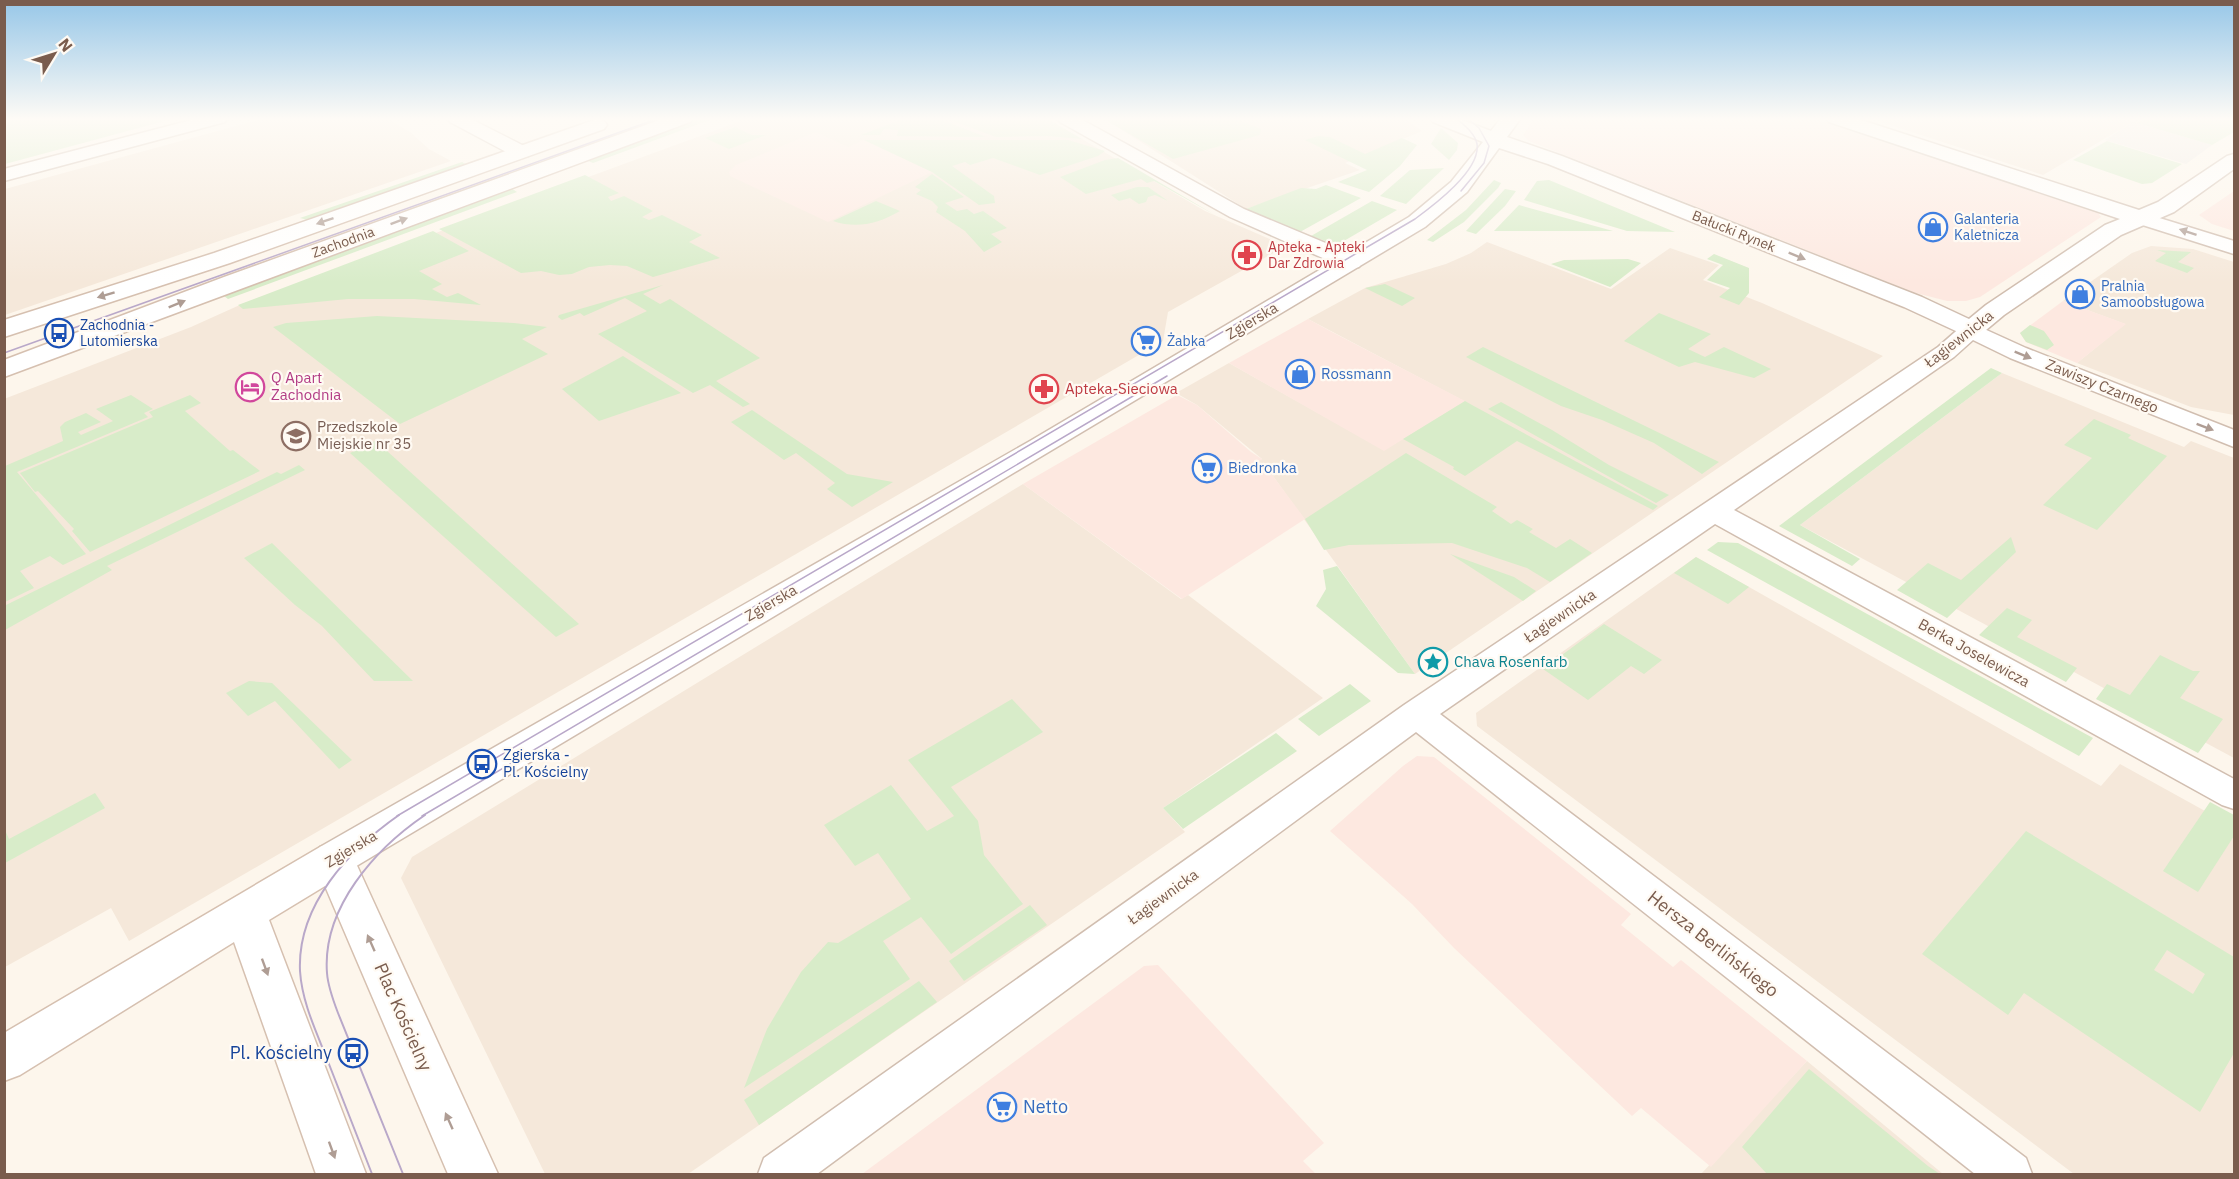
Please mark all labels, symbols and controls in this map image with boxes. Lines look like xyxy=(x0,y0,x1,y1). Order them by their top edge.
north arrow xyxy=(24,24,84,84)
text: N xyxy=(54,34,77,55)
street label: Bałucki Rynek xyxy=(1690,206,1779,256)
place label: Galanteria Kaletnicza xyxy=(1954,210,2020,244)
shop icon: Galanteria Kaletnicza xyxy=(1917,211,1949,243)
one-way arrow xyxy=(316,216,334,226)
one-way arrow xyxy=(390,216,408,226)
street label: Zachodnia xyxy=(309,222,377,262)
one-way arrow xyxy=(2179,227,2197,236)
place label: Apteka - Apteki Dar Zdrowia xyxy=(1268,238,1365,272)
pharmacy icon: Apteka - Apteki Dar Zdrowia xyxy=(1231,239,1263,271)
one-way arrow xyxy=(1788,251,1806,261)
place label: Pralnia Samoobsługowa xyxy=(2101,277,2205,311)
shop icon: Pralnia Samoobsługowa xyxy=(2064,278,2096,310)
one-way arrow xyxy=(97,291,115,300)
one-way arrow xyxy=(168,298,186,308)
street label: Zgierska xyxy=(1222,298,1281,343)
street label: Łagiewnicka xyxy=(1920,306,1997,372)
place label: Zachodnia - Lutomierska xyxy=(80,316,158,350)
bus stop icon: Zachodnia - Lutomierska xyxy=(43,317,75,349)
supermarket icon: Żabka xyxy=(1130,325,1162,357)
place label: Żabka xyxy=(1167,332,1206,350)
one-way arrow xyxy=(2015,350,2033,360)
street label: Zawiszy Czarnego xyxy=(2043,354,2161,417)
shop icon: Rossmann xyxy=(1284,358,1316,390)
place label: Rossmann xyxy=(1321,364,1391,383)
place label: Q Apart Zachodnia xyxy=(271,368,341,404)
hotel icon: Q Apart Zachodnia xyxy=(234,371,266,403)
pharmacy icon: Apteka-Sieciowa xyxy=(1028,373,1060,405)
place label: Apteka-Sieciowa xyxy=(1065,379,1178,398)
place label: Przedszkole Miejskie nr 35 xyxy=(317,417,411,453)
school or university icon: Przedszkole Miejskie nr 35 xyxy=(280,420,312,452)
one-way arrow xyxy=(2196,422,2214,432)
supermarket icon: Biedronka xyxy=(1191,452,1223,484)
place label: Biedronka xyxy=(1228,458,1297,477)
street label: Zgierska xyxy=(741,580,800,625)
street label: Łagiewnicka xyxy=(1519,585,1599,647)
street label: Berka Joselewicza xyxy=(1915,614,2033,691)
place icon: Chava Rosenfarb xyxy=(1417,646,1449,678)
place label: Chava Rosenfarb xyxy=(1454,652,1567,671)
place label: Zgierska - Pl. Kościelny xyxy=(503,745,589,781)
bus stop icon: Zgierska - Pl. Kościelny xyxy=(466,748,498,780)
street label: Zgierska xyxy=(321,826,380,871)
street label: Łagiewnicka xyxy=(1123,865,1202,929)
street label: Hersza Berlińskiego xyxy=(1643,885,1783,1002)
one-way arrow xyxy=(366,934,375,951)
one-way arrow xyxy=(261,958,270,976)
street label: Plac Kościelny xyxy=(369,959,438,1074)
bus stop icon: Pl. Kościelny xyxy=(337,1037,369,1069)
place label: Pl. Kościelny xyxy=(230,1041,332,1064)
supermarket icon: Netto xyxy=(986,1091,1018,1123)
place label: Netto xyxy=(1023,1095,1068,1118)
one-way arrow xyxy=(444,1112,453,1130)
one-way arrow xyxy=(328,1141,338,1159)

